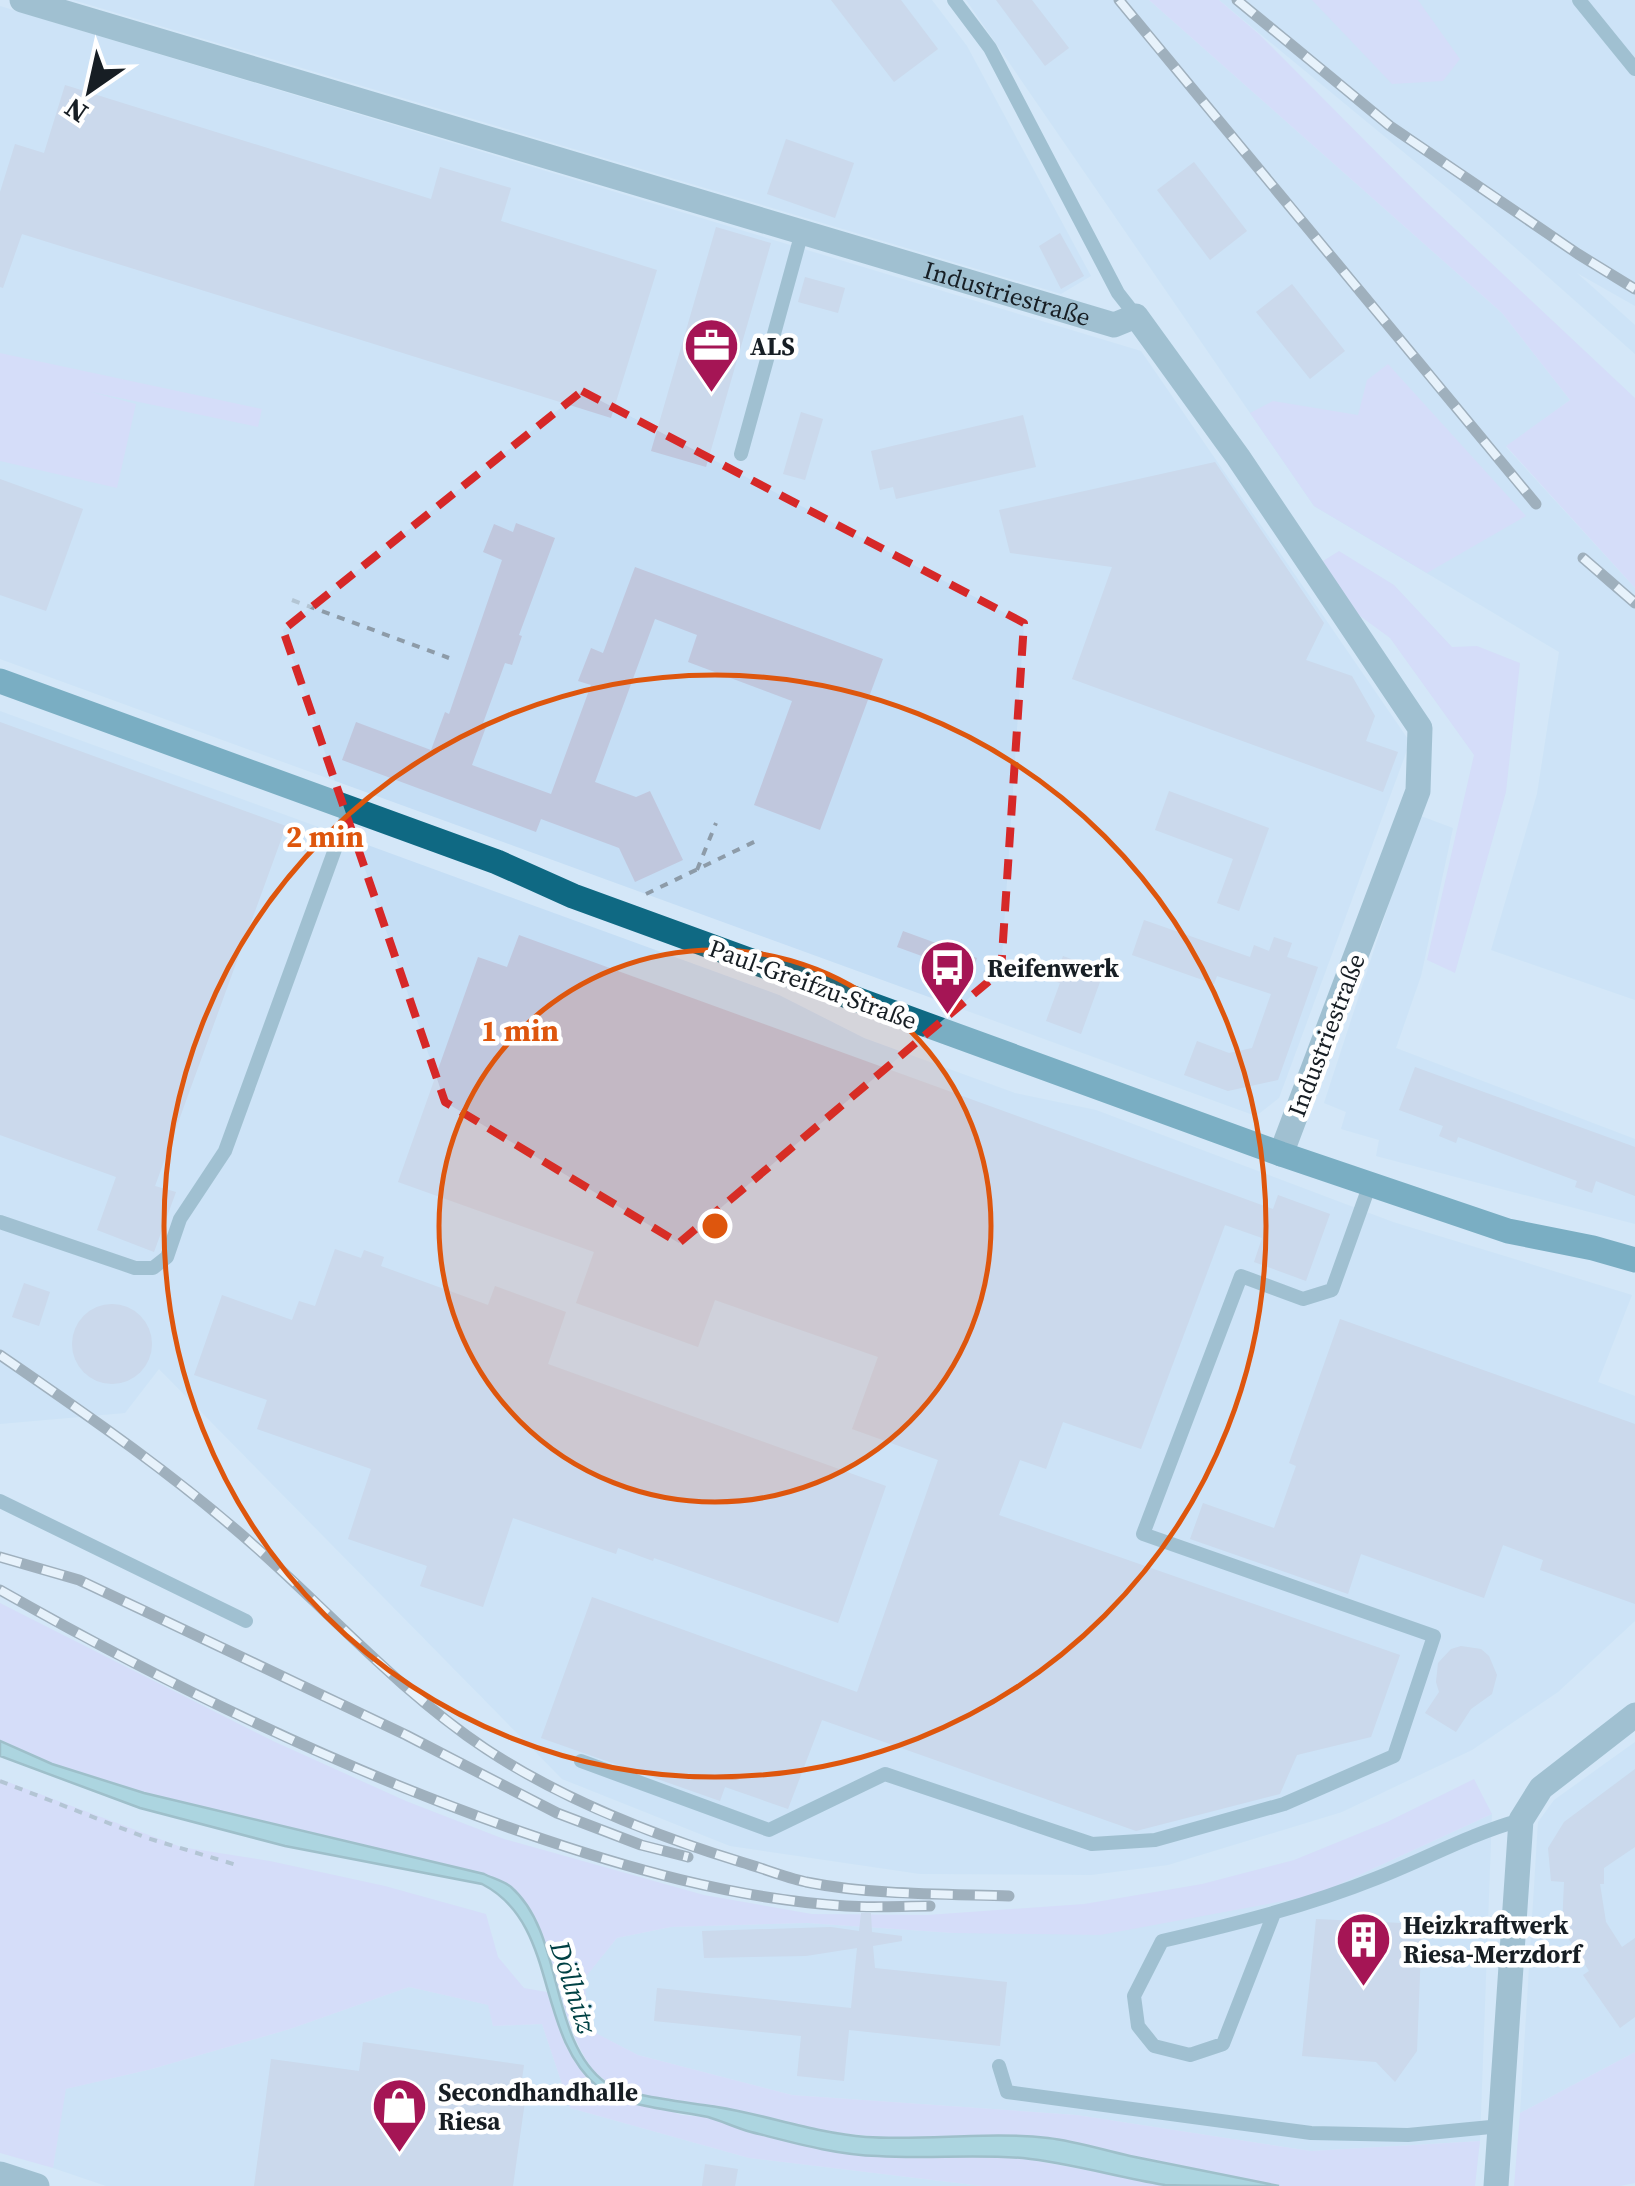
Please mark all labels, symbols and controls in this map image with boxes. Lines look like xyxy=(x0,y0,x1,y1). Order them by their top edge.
north arrow xyxy=(40,40,140,140)
text: N xyxy=(57,89,95,132)
street label: Industriestraße xyxy=(920,252,1095,334)
office icon: ALS xyxy=(681,316,741,395)
place label: ALS xyxy=(750,329,795,363)
text: 2 min xyxy=(286,816,364,857)
street label: Paul-Greifzu-Straße xyxy=(704,931,922,1037)
bus stop icon: Reifenwerk xyxy=(918,938,978,1017)
street label: Industriestraße xyxy=(1279,949,1373,1121)
place label: Reifenwerk xyxy=(987,951,1119,985)
text: 1 min xyxy=(481,1010,559,1051)
centre of rings xyxy=(697,1208,733,1244)
place label: Heizkraftwerk Riesa-Merzdorf xyxy=(1403,1908,1584,1971)
building icon: Heizkraftwerk Riesa-Merzdorf xyxy=(1334,1909,1394,1988)
water label: Döllnitz xyxy=(541,1935,607,2039)
place label: Secondhandhalle Riesa xyxy=(438,2075,638,2138)
shop icon: Secondhandhalle Riesa xyxy=(369,2076,429,2155)

